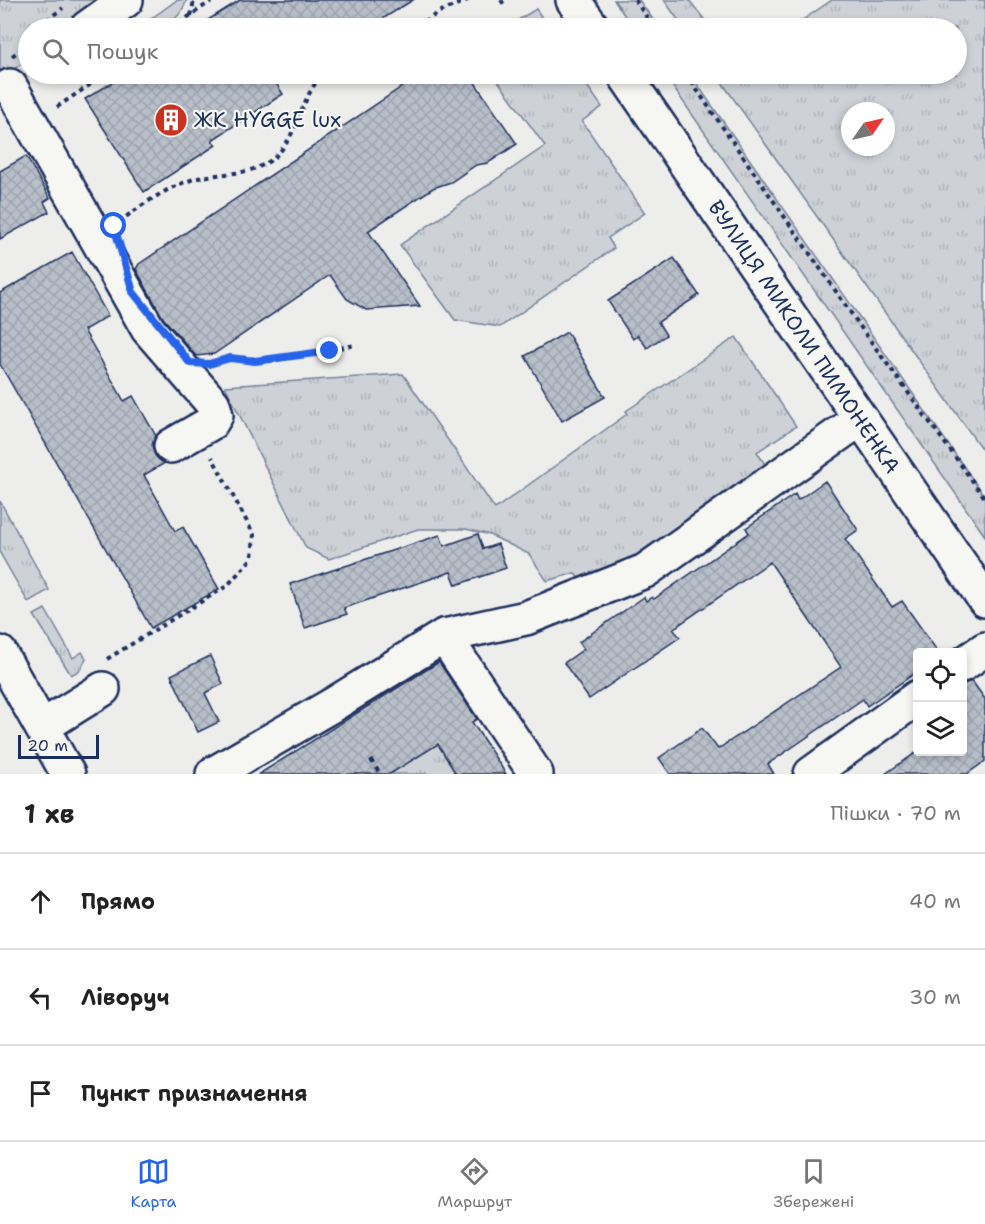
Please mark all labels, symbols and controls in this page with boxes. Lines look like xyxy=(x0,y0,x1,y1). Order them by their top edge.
search box xyxy=(18,18,967,84)
icon: search xyxy=(39,35,72,68)
text: Пошук xyxy=(87,37,158,66)
building icon: ЖК HYGGE lux xyxy=(153,102,189,138)
north arrow xyxy=(841,102,895,156)
place label: ЖК HYGGE lux xyxy=(194,106,341,134)
street label: ВУЛИЦЯ МИКОЛИ ПИМОНЕНКА xyxy=(702,195,906,479)
route start xyxy=(100,212,126,238)
route end xyxy=(316,337,342,363)
map controls xyxy=(913,648,967,756)
button: locate xyxy=(913,648,967,702)
button: layers xyxy=(913,702,967,756)
scale bar xyxy=(18,732,99,760)
text: 20 m xyxy=(27,735,68,756)
text: 1 хв xyxy=(24,796,74,831)
text: Пішки · 70 m xyxy=(830,800,961,826)
icon: ahead xyxy=(24,885,57,918)
text: Прямо xyxy=(81,887,155,916)
text: 40 m xyxy=(909,888,961,914)
icon: left xyxy=(24,981,57,1014)
text: Ліворуч xyxy=(81,983,169,1012)
text: 30 m xyxy=(909,984,961,1010)
icon: arrive xyxy=(24,1077,57,1110)
text: Пункт призначення xyxy=(81,1079,308,1108)
tab: Карта xyxy=(131,1155,176,1212)
tab: Маршрут xyxy=(438,1155,512,1212)
tab: Збережені xyxy=(773,1155,854,1212)

